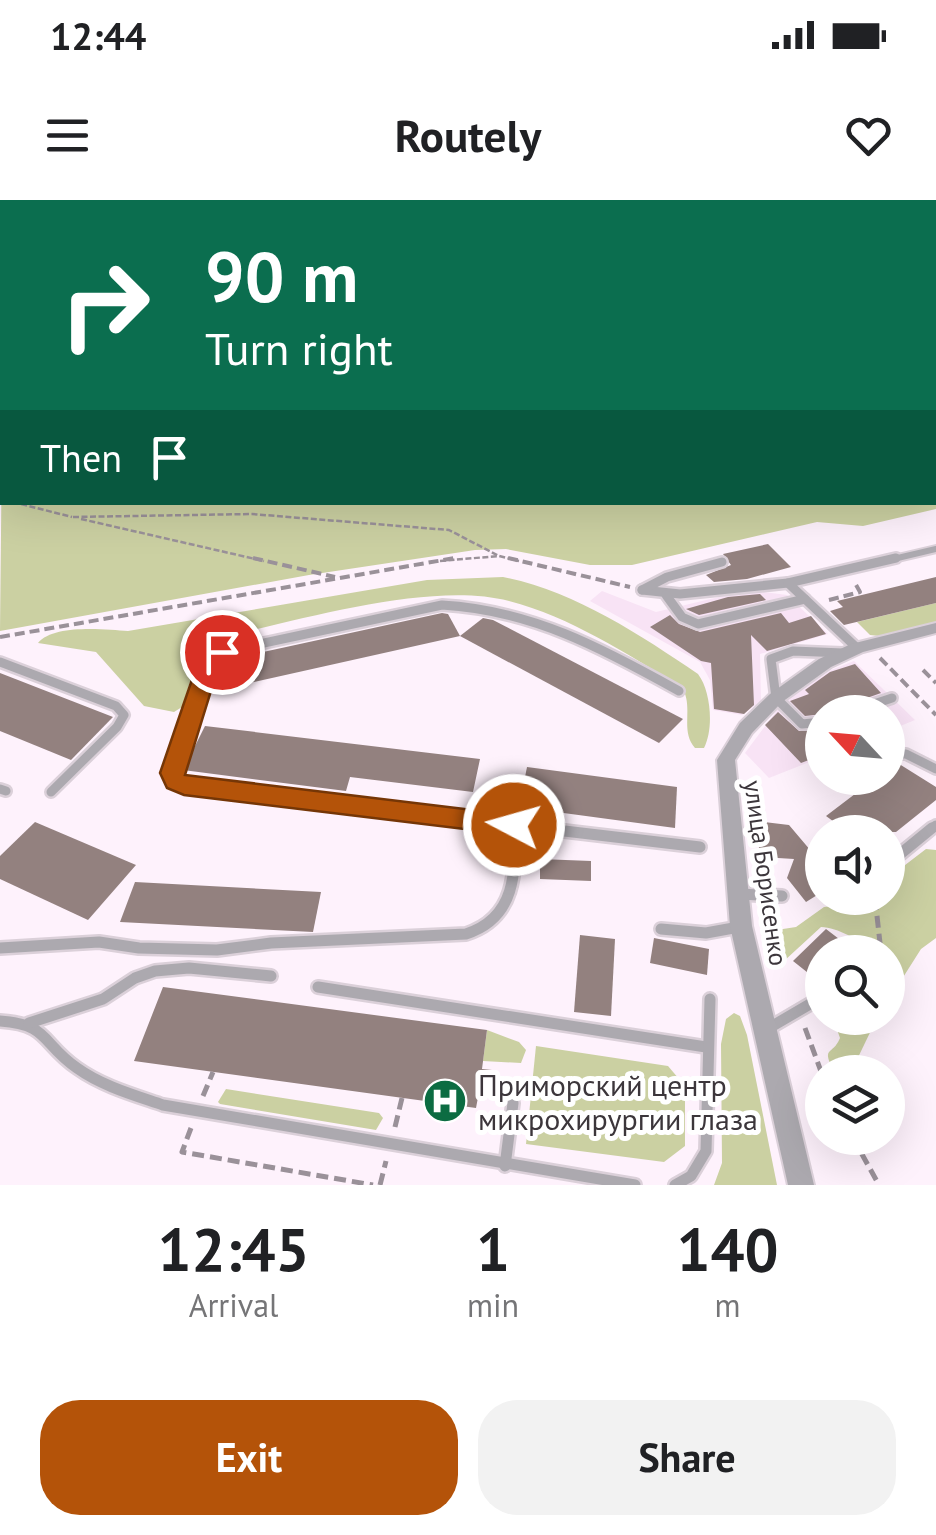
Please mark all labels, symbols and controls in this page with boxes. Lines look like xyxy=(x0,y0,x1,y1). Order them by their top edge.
text: 12:44 xyxy=(50,11,146,60)
text: Routely xyxy=(395,106,541,164)
icon: menu xyxy=(40,108,95,163)
icon: heart xyxy=(841,108,896,163)
text: 90 m xyxy=(205,231,358,321)
icon: right xyxy=(40,240,170,370)
text: Turn right xyxy=(205,319,393,377)
icon: arrive xyxy=(142,430,197,485)
text: Then xyxy=(40,433,122,482)
pin xyxy=(180,610,265,695)
icon: arrive xyxy=(195,625,250,680)
north arrow xyxy=(805,695,905,795)
map controls xyxy=(805,695,905,1155)
position arrow xyxy=(462,773,566,877)
street label: улица Борисенко xyxy=(737,778,795,968)
button: sound xyxy=(805,815,905,915)
button: search xyxy=(805,935,905,1035)
button: layers xyxy=(805,1055,905,1155)
place label: Приморский центр микрохирургии глаза xyxy=(478,1065,758,1138)
hospital icon: Приморский центр микрохирургии глаза xyxy=(422,1078,468,1124)
text: 12:45 xyxy=(157,1210,310,1288)
text: 1 xyxy=(476,1210,510,1288)
text: 140 xyxy=(677,1210,779,1288)
text: Arrival xyxy=(189,1284,278,1326)
text: min xyxy=(467,1284,519,1326)
text: m xyxy=(715,1284,741,1326)
button: Exit xyxy=(40,1400,458,1515)
button: Share xyxy=(478,1400,896,1515)

